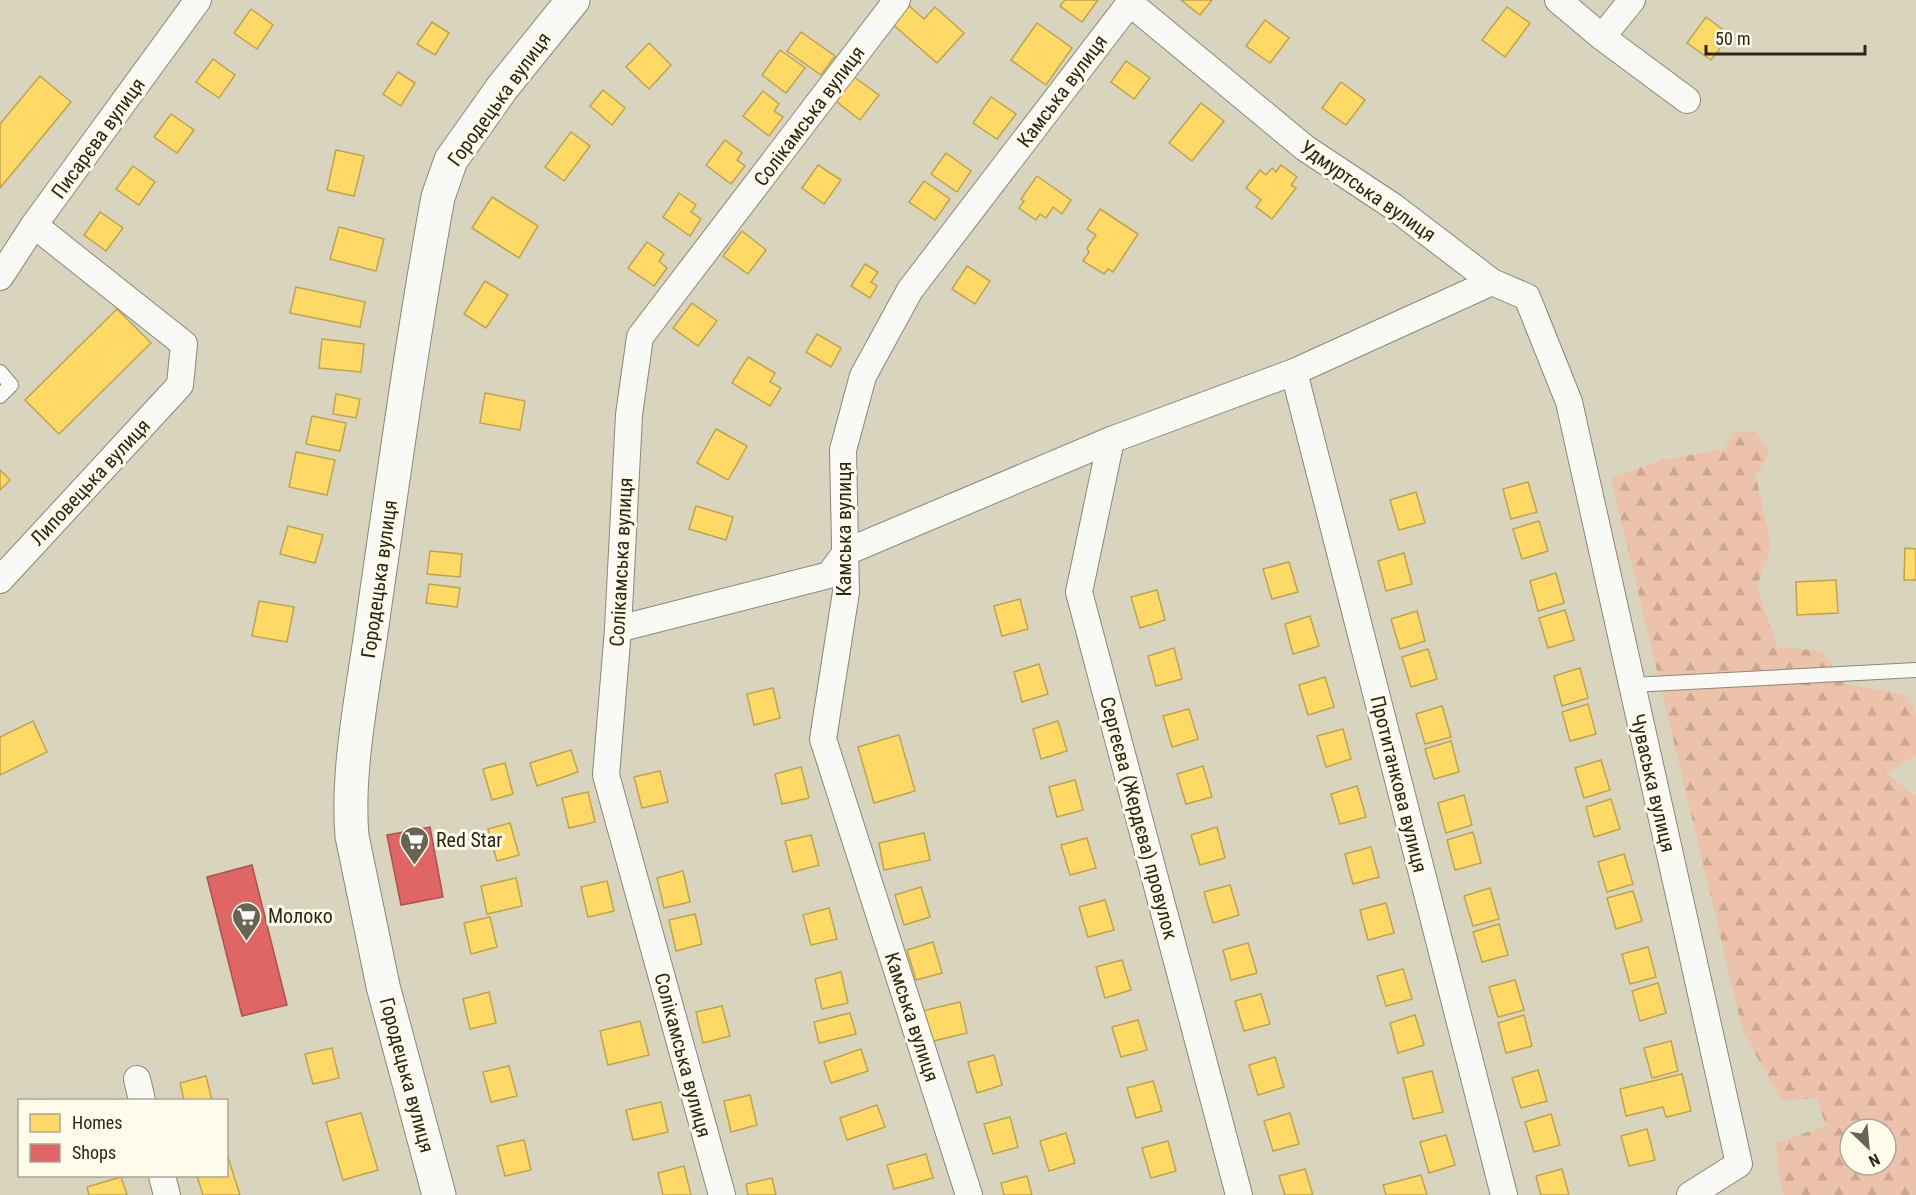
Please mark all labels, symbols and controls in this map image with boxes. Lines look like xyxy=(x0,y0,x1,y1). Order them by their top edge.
scale bar xyxy=(1706,18,1865,56)
street label: Городецька вулиця xyxy=(442,27,556,171)
text: 50 m xyxy=(1715,28,1750,49)
street label: Камська вулиця xyxy=(1012,30,1112,152)
street label: Солікамська вулиця xyxy=(748,41,870,191)
street label: Писарєва вулиця xyxy=(46,73,150,203)
street label: Удмуртська вулиця xyxy=(1296,135,1440,247)
street label: Липовецька вулиця xyxy=(25,414,155,550)
street label: Камська вулиця xyxy=(832,462,856,596)
street label: Солікамська вулиця xyxy=(605,477,637,647)
street label: Городецька вулиця xyxy=(356,498,402,660)
street label: Протитанкова вулиця xyxy=(1365,693,1433,875)
street label: Сергеєва (Жердєва) провулок xyxy=(1095,694,1183,942)
street label: Чуваська вулиця xyxy=(1625,712,1681,854)
supermarket icon: Red Star xyxy=(399,824,431,866)
place label: Red Star xyxy=(436,828,502,852)
supermarket icon: Молоко xyxy=(231,900,263,942)
place label: Молоко xyxy=(268,904,333,928)
street label: Камська вулиця xyxy=(880,949,944,1085)
street label: Солікамська вулиця xyxy=(650,970,716,1140)
street label: Городецька вулиця xyxy=(375,995,439,1155)
legend xyxy=(18,1099,228,1177)
text: Homes xyxy=(72,1112,122,1133)
north arrow xyxy=(1838,1117,1898,1177)
text: Shops xyxy=(72,1142,116,1163)
text: N xyxy=(1866,1149,1883,1171)

